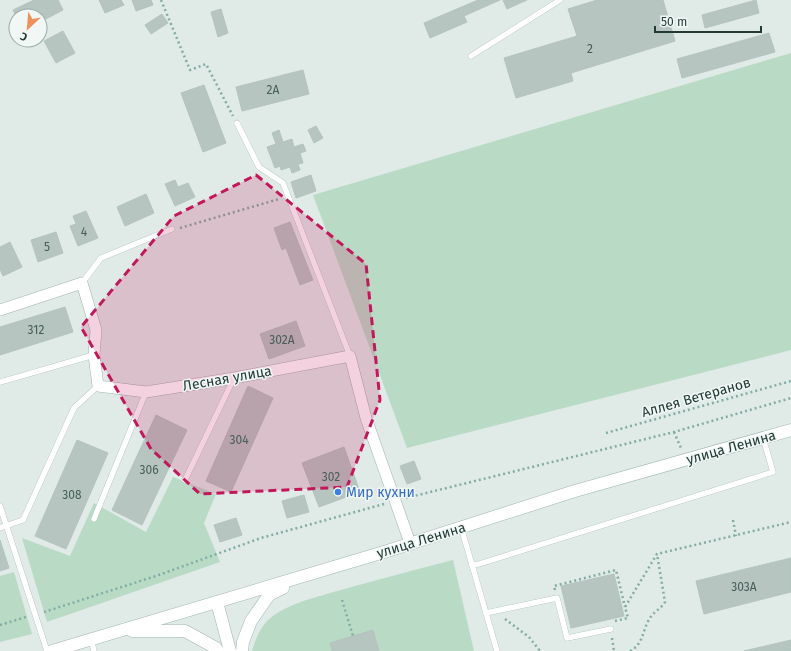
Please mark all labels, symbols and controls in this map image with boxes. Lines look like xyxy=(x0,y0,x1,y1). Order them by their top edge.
north arrow xyxy=(8,8,48,48)
scale bar xyxy=(655,8,761,34)
text: 50 m xyxy=(661,15,687,29)
text: С xyxy=(18,29,30,44)
house number: 2 xyxy=(587,42,593,56)
house number: 2А xyxy=(267,83,280,97)
house number: 4 xyxy=(81,225,88,239)
house number: 5 xyxy=(44,240,50,254)
house number: 312 xyxy=(28,323,44,337)
house number: 302А xyxy=(269,333,295,347)
street label: Лесная улица xyxy=(181,362,273,395)
street label: Аллея Ветеранов xyxy=(640,374,753,421)
street label: улица Ленина xyxy=(684,427,778,468)
house number: 304 xyxy=(229,433,249,447)
house number: 306 xyxy=(139,463,159,477)
house number: 302 xyxy=(322,470,340,484)
place label: Мир кухни xyxy=(346,484,415,501)
marker: Мир кухни xyxy=(333,487,343,497)
house number: 308 xyxy=(62,488,82,502)
street label: улица Ленина xyxy=(375,519,468,562)
house number: 303А xyxy=(731,580,757,594)

